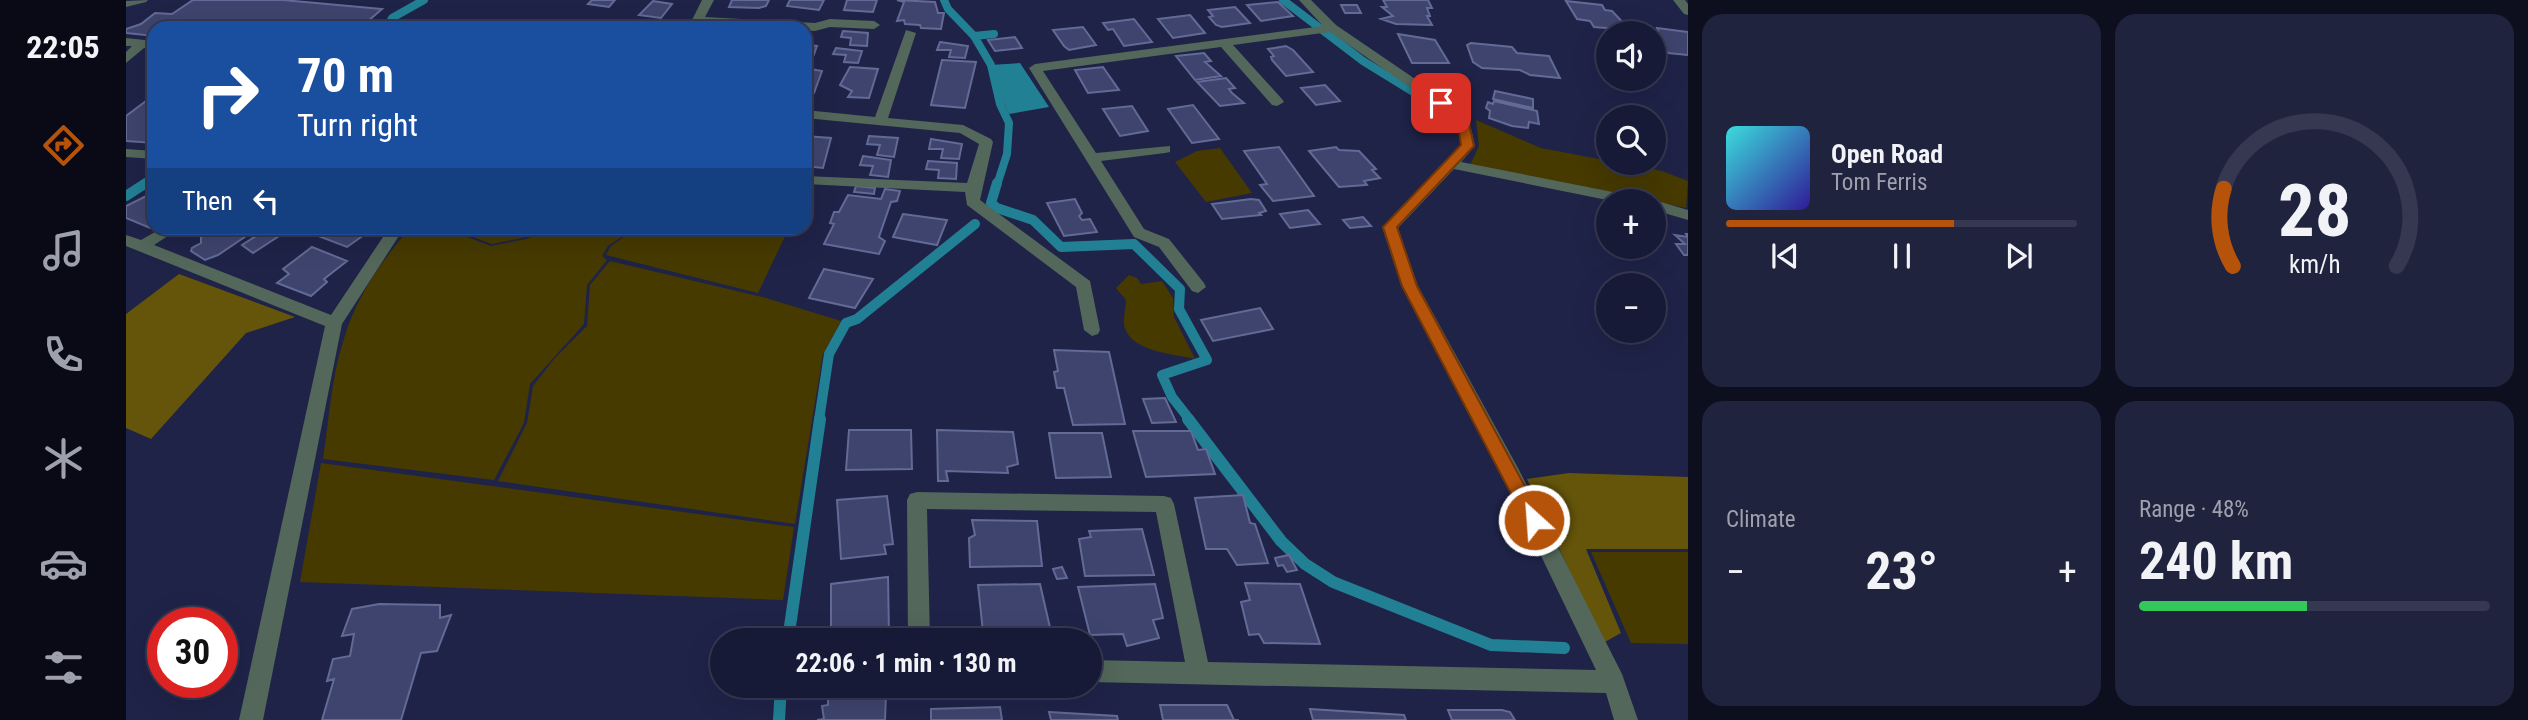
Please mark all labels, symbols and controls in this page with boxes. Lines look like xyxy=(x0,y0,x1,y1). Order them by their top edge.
map controls xyxy=(1596,21,1666,343)
button: sound xyxy=(1596,21,1666,91)
text: 22:05 xyxy=(26,28,100,66)
text: 70 m xyxy=(297,47,394,104)
icon: right xyxy=(182,49,273,140)
pin xyxy=(1411,73,1471,133)
icon: arrive xyxy=(1422,84,1460,122)
button: search xyxy=(1596,105,1666,175)
text: Turn right xyxy=(297,106,418,144)
icon: directions xyxy=(39,121,88,170)
text: Open Road xyxy=(1831,139,1943,169)
text: Tom Ferris xyxy=(1831,169,1927,196)
text: 28 xyxy=(2278,169,2351,255)
icon: left xyxy=(247,182,285,220)
text: Then xyxy=(182,186,233,216)
button: + xyxy=(1596,189,1666,259)
icon: music xyxy=(39,226,88,275)
icon: previous xyxy=(1766,237,1804,275)
icon: pause xyxy=(1883,237,1921,275)
icon: next xyxy=(2000,237,2038,275)
text: km/h xyxy=(2289,250,2340,279)
button: − xyxy=(1596,273,1666,343)
icon: phone xyxy=(39,330,88,379)
icon: climate xyxy=(39,434,88,483)
position arrow xyxy=(1497,483,1571,557)
text: Range · 48% xyxy=(2139,496,2249,523)
text: Climate xyxy=(1726,506,1796,533)
text: 240 km xyxy=(2139,531,2293,592)
icon: car xyxy=(39,539,88,588)
text: 23° xyxy=(1865,541,1938,602)
text: − xyxy=(1726,550,1745,594)
text: + xyxy=(2058,550,2077,594)
speed limit sign: 30 xyxy=(147,607,238,698)
icon: filters xyxy=(39,643,88,692)
text: 22:06 · 1 min · 130 m xyxy=(796,648,1016,678)

